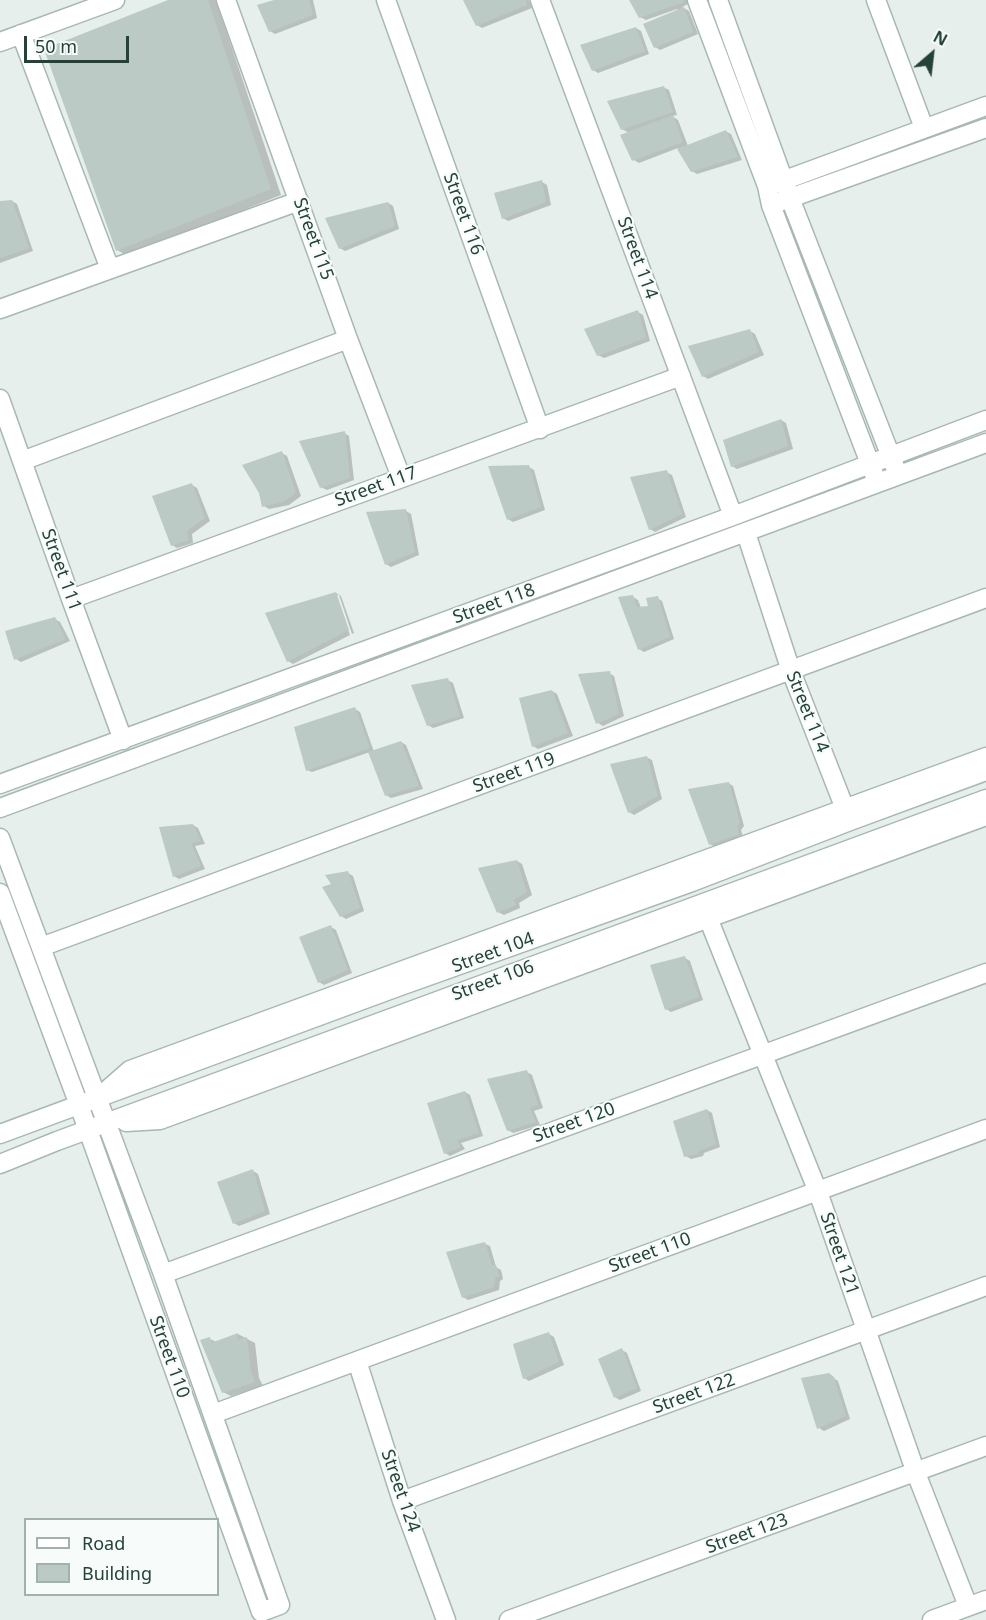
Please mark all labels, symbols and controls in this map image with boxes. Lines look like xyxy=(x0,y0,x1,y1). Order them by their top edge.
scale bar xyxy=(27,24,132,62)
north arrow xyxy=(902,24,962,84)
text: N xyxy=(930,25,951,51)
text: 50 m xyxy=(35,34,77,58)
street label: Street 116 xyxy=(438,170,488,258)
street label: Street 115 xyxy=(288,195,338,283)
street label: Street 114 xyxy=(612,214,662,302)
street label: Street 117 xyxy=(332,462,420,512)
street label: Street 111 xyxy=(36,526,86,614)
street label: Street 118 xyxy=(450,579,538,629)
street label: Street 114 xyxy=(781,668,833,756)
street label: Street 119 xyxy=(470,748,558,798)
street label: Street 104 xyxy=(449,928,537,978)
street label: Street 106 xyxy=(449,956,537,1006)
street label: Street 120 xyxy=(530,1098,618,1148)
street label: Street 121 xyxy=(815,1210,863,1298)
street label: Street 110 xyxy=(606,1228,694,1278)
street label: Street 110 xyxy=(144,1313,194,1401)
street label: Street 122 xyxy=(650,1369,738,1419)
street label: Street 124 xyxy=(376,1447,424,1535)
street label: Street 123 xyxy=(703,1509,791,1559)
legend xyxy=(24,1518,219,1596)
text: Road xyxy=(82,1531,125,1555)
text: Building xyxy=(82,1561,152,1585)

